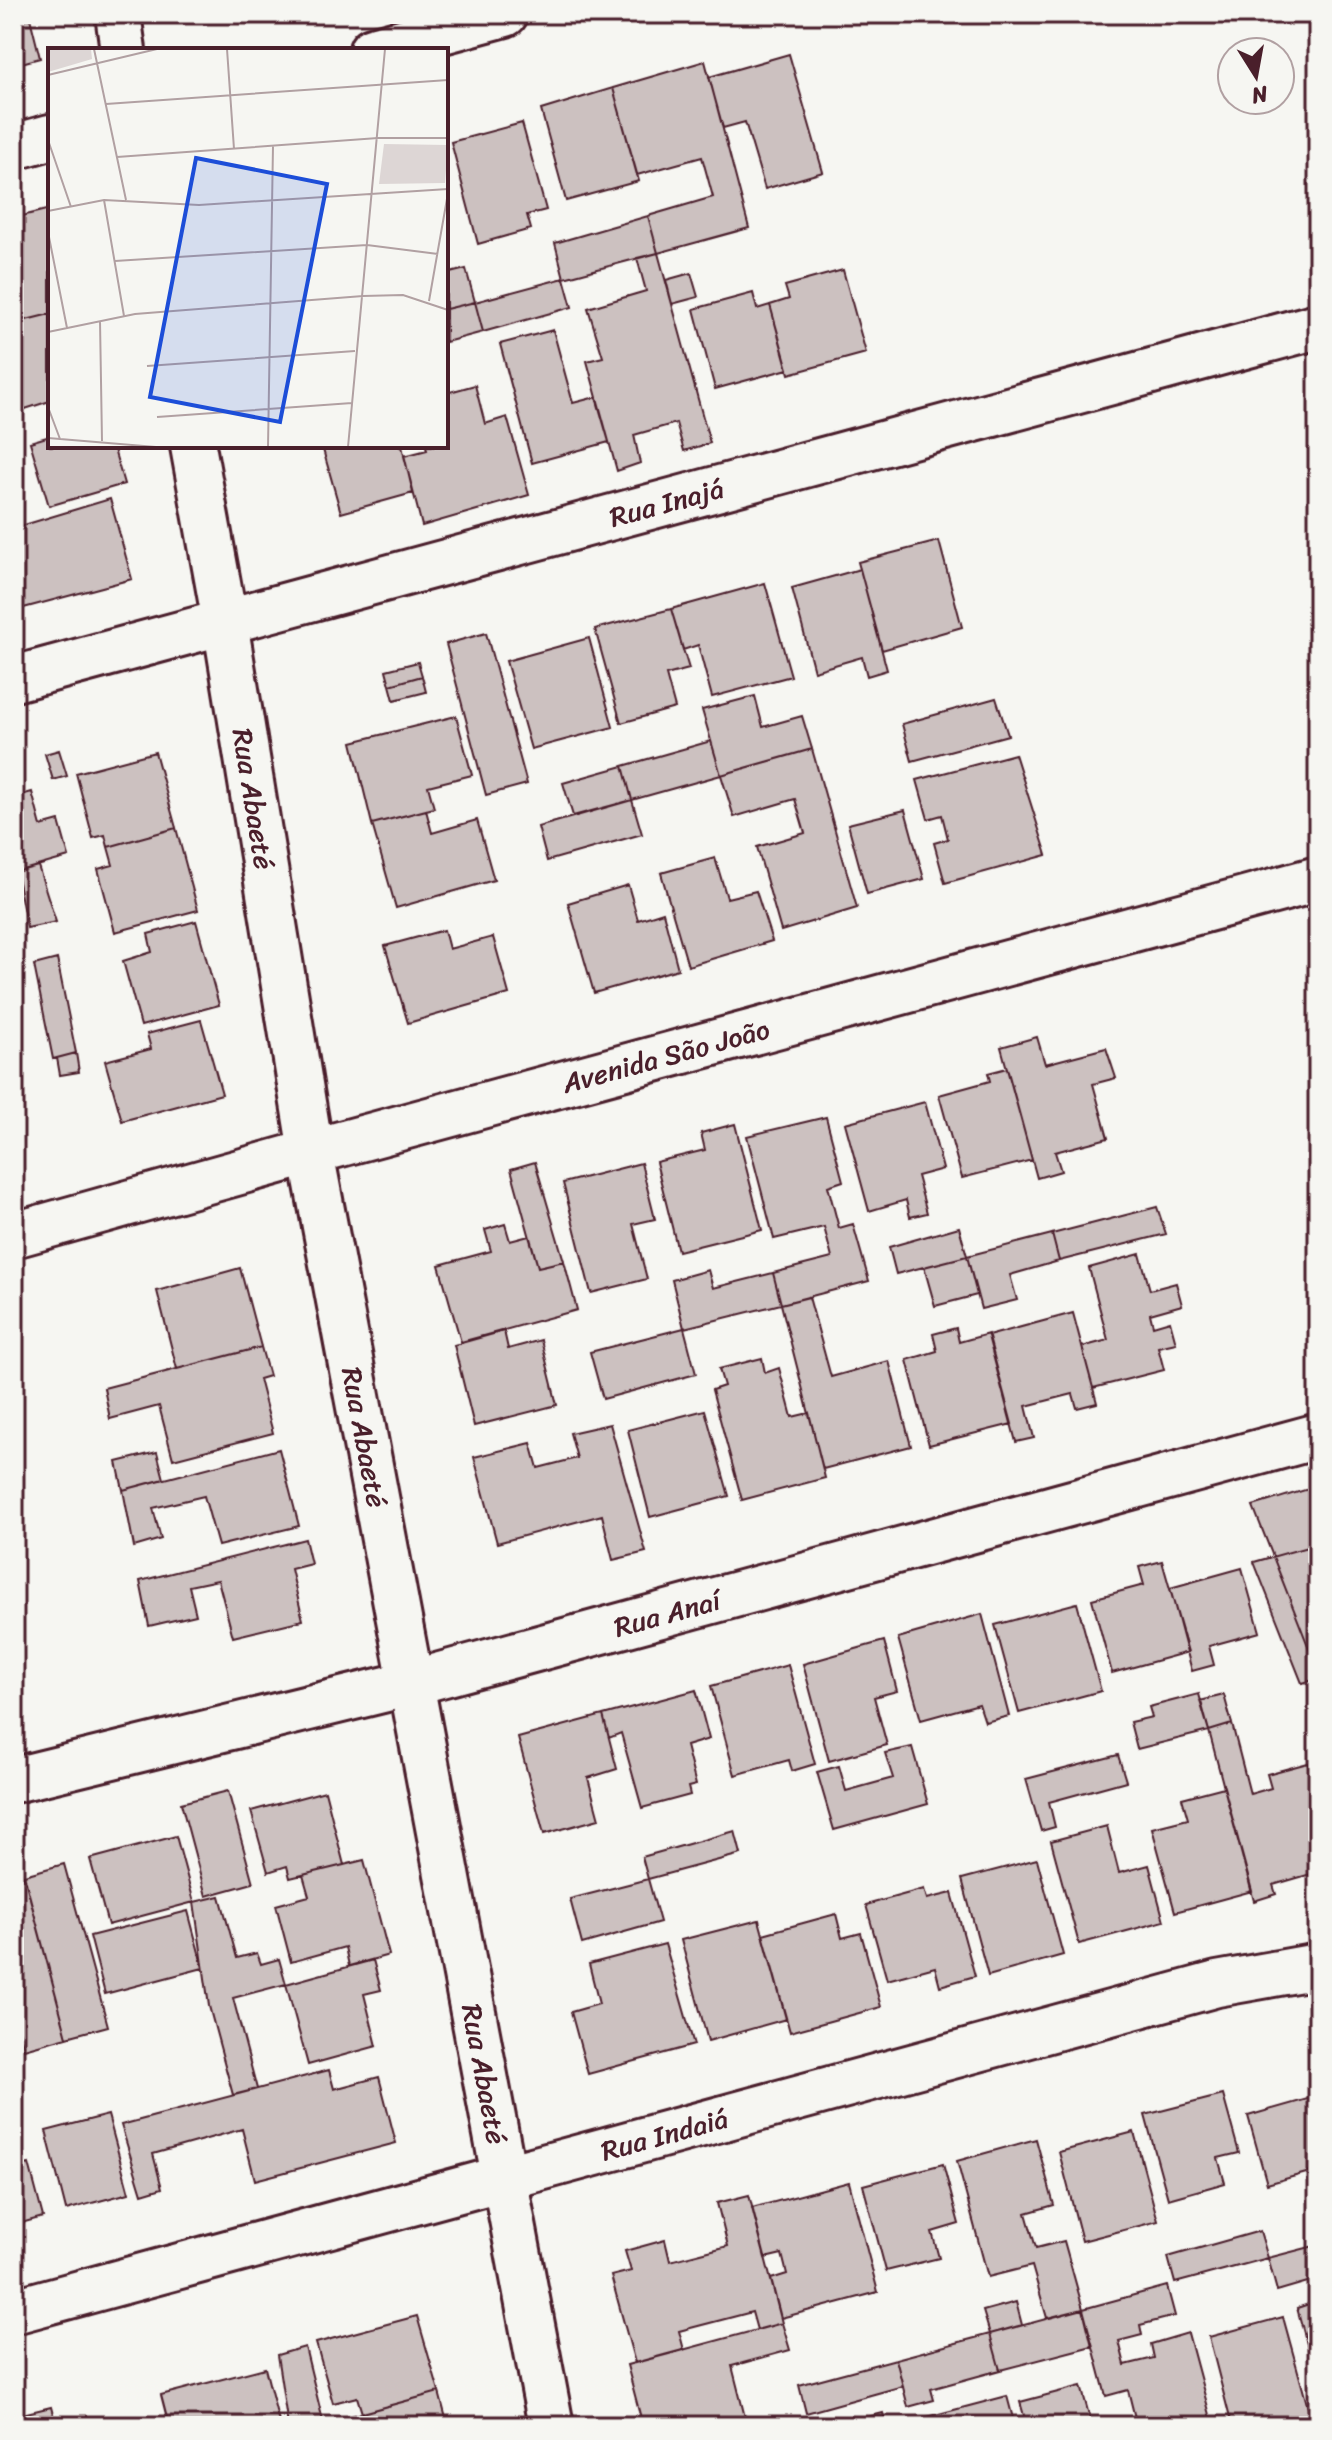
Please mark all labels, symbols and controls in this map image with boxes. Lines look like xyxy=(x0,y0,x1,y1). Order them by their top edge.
north arrow xyxy=(1216,36,1296,116)
inset map xyxy=(48,48,448,448)
text: N xyxy=(1248,74,1272,116)
street label: Rua Inajá xyxy=(604,464,729,542)
street label: Rua Abaeté xyxy=(218,725,289,873)
street label: Avenida São João xyxy=(556,1005,775,1108)
street label: Rua Abaeté xyxy=(327,1363,401,1512)
street label: Rua Anaí xyxy=(608,1575,729,1652)
street label: Rua Abaeté xyxy=(447,2000,521,2148)
street label: Rua Indaiá xyxy=(595,2094,734,2175)

